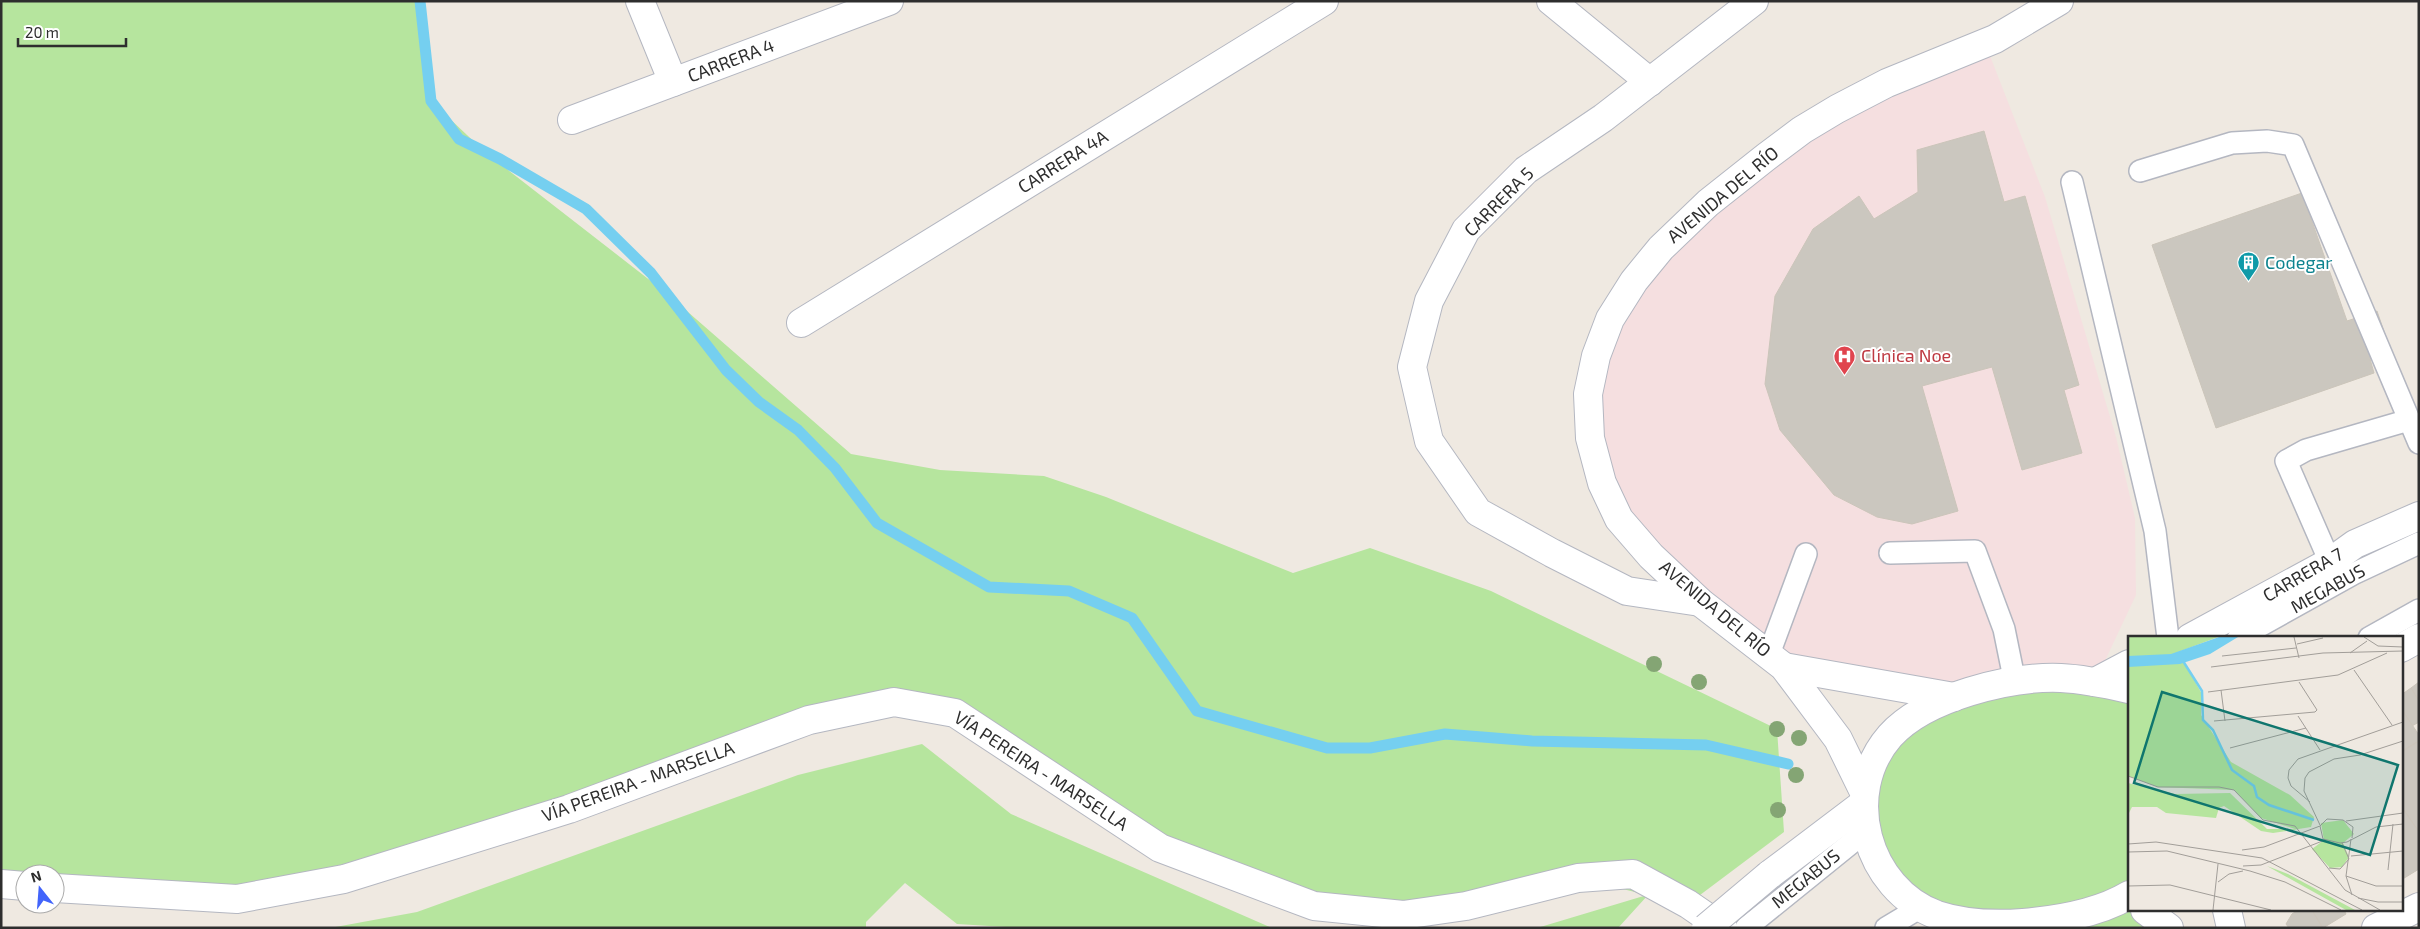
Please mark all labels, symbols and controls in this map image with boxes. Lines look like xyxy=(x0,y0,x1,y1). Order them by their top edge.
scale bar xyxy=(18,15,125,47)
text: 20 m xyxy=(25,23,59,41)
street label: CARRERA 4 xyxy=(684,34,777,87)
street label: CARRERA 4A xyxy=(1013,124,1112,197)
street label: AVENIDA DEL RÍO xyxy=(1662,141,1782,247)
street label: CARRERA 5 xyxy=(1459,162,1538,241)
building icon: Codegar xyxy=(2237,251,2261,282)
place label: Codegar xyxy=(2265,251,2333,273)
hospital icon: Clínica Noe xyxy=(1833,344,1857,375)
place label: Clínica Noe xyxy=(1861,344,1951,366)
street label: CARRERA 7 xyxy=(2259,542,2346,606)
street label: AVENIDA DEL RÍO xyxy=(1656,555,1776,661)
street label: MEGABUS xyxy=(2287,559,2368,618)
inset map xyxy=(2128,636,2402,912)
street label: VÍA PEREIRA - MARSELLA xyxy=(950,706,1133,835)
street label: VÍA PEREIRA - MARSELLA xyxy=(538,736,738,826)
street label: MEGABUS xyxy=(1767,844,1844,912)
north arrow xyxy=(15,864,65,914)
text: N xyxy=(29,866,43,886)

